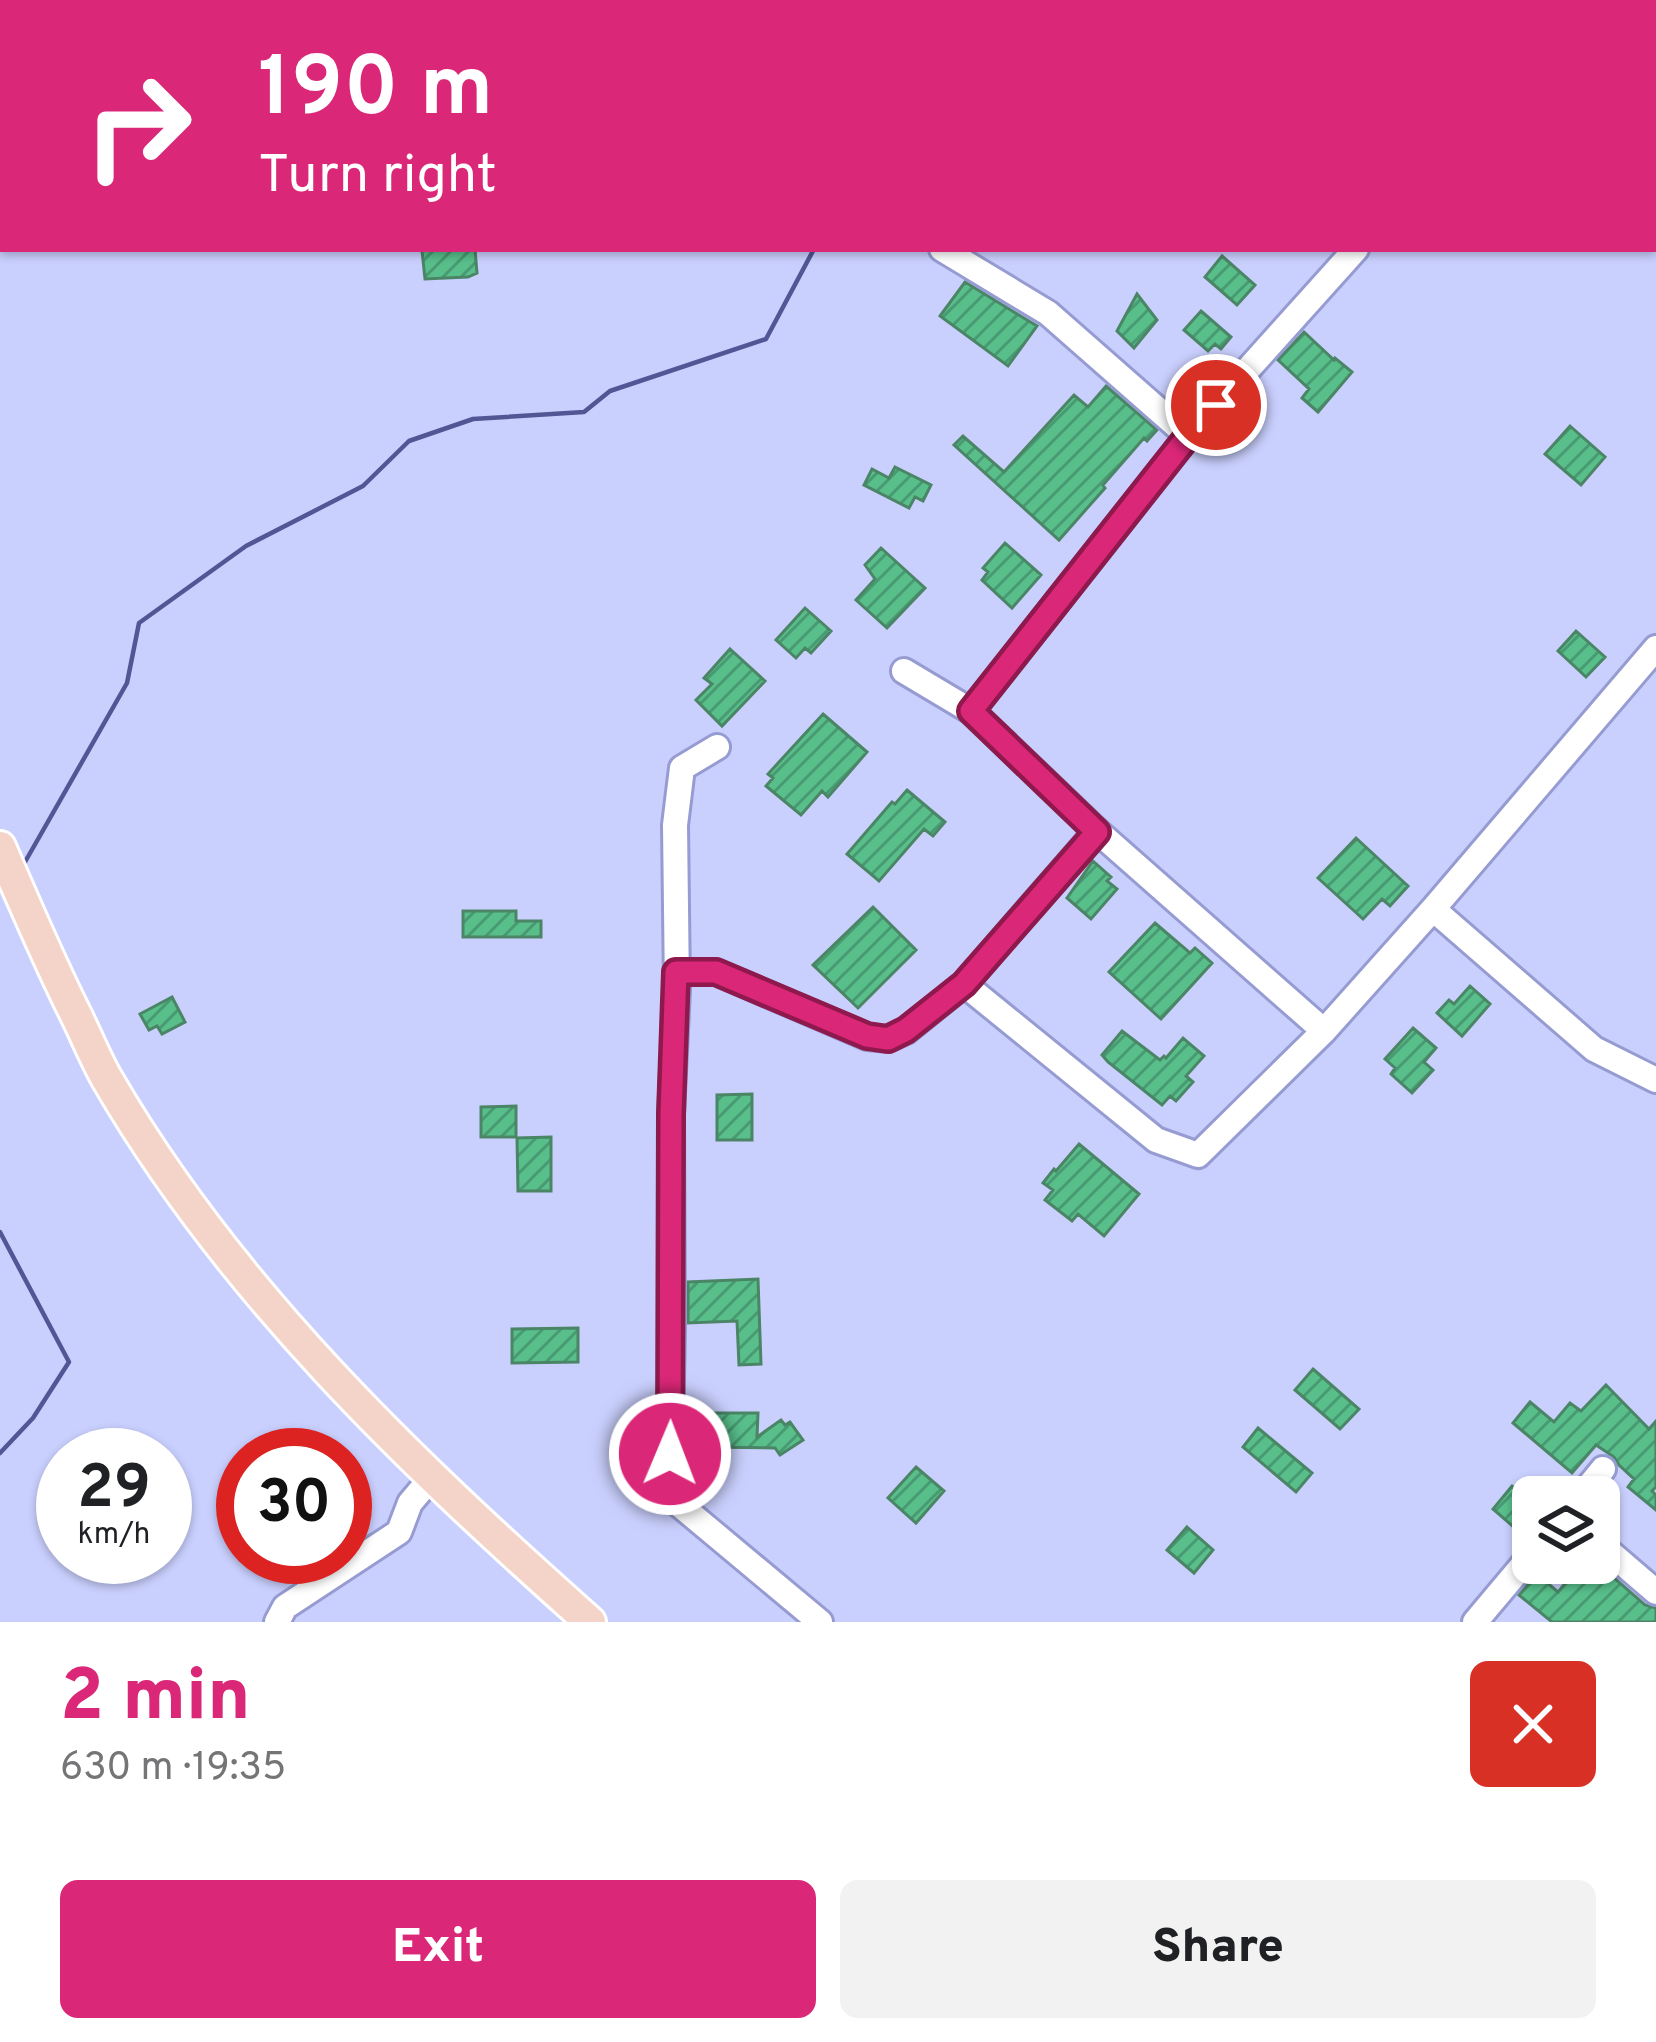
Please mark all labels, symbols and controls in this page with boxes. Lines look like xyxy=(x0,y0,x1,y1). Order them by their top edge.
text: 190 m xyxy=(258,39,493,145)
icon: right xyxy=(60,48,216,204)
text: Turn right xyxy=(258,143,497,212)
pin xyxy=(1165,354,1267,456)
icon: arrive xyxy=(1183,372,1249,438)
position arrow xyxy=(607,1391,733,1517)
speed limit sign: 30 xyxy=(216,1428,372,1584)
text: 29 xyxy=(77,1453,151,1529)
map controls xyxy=(1512,1476,1620,1584)
button: layers xyxy=(1512,1476,1620,1584)
text: km/h xyxy=(78,1517,150,1554)
text: 2 min xyxy=(60,1654,250,1746)
button: close xyxy=(1470,1661,1596,1787)
text: 630 m · 19:35 xyxy=(60,1745,286,1794)
button: Exit xyxy=(60,1880,816,2018)
button: Share xyxy=(840,1880,1596,2018)

